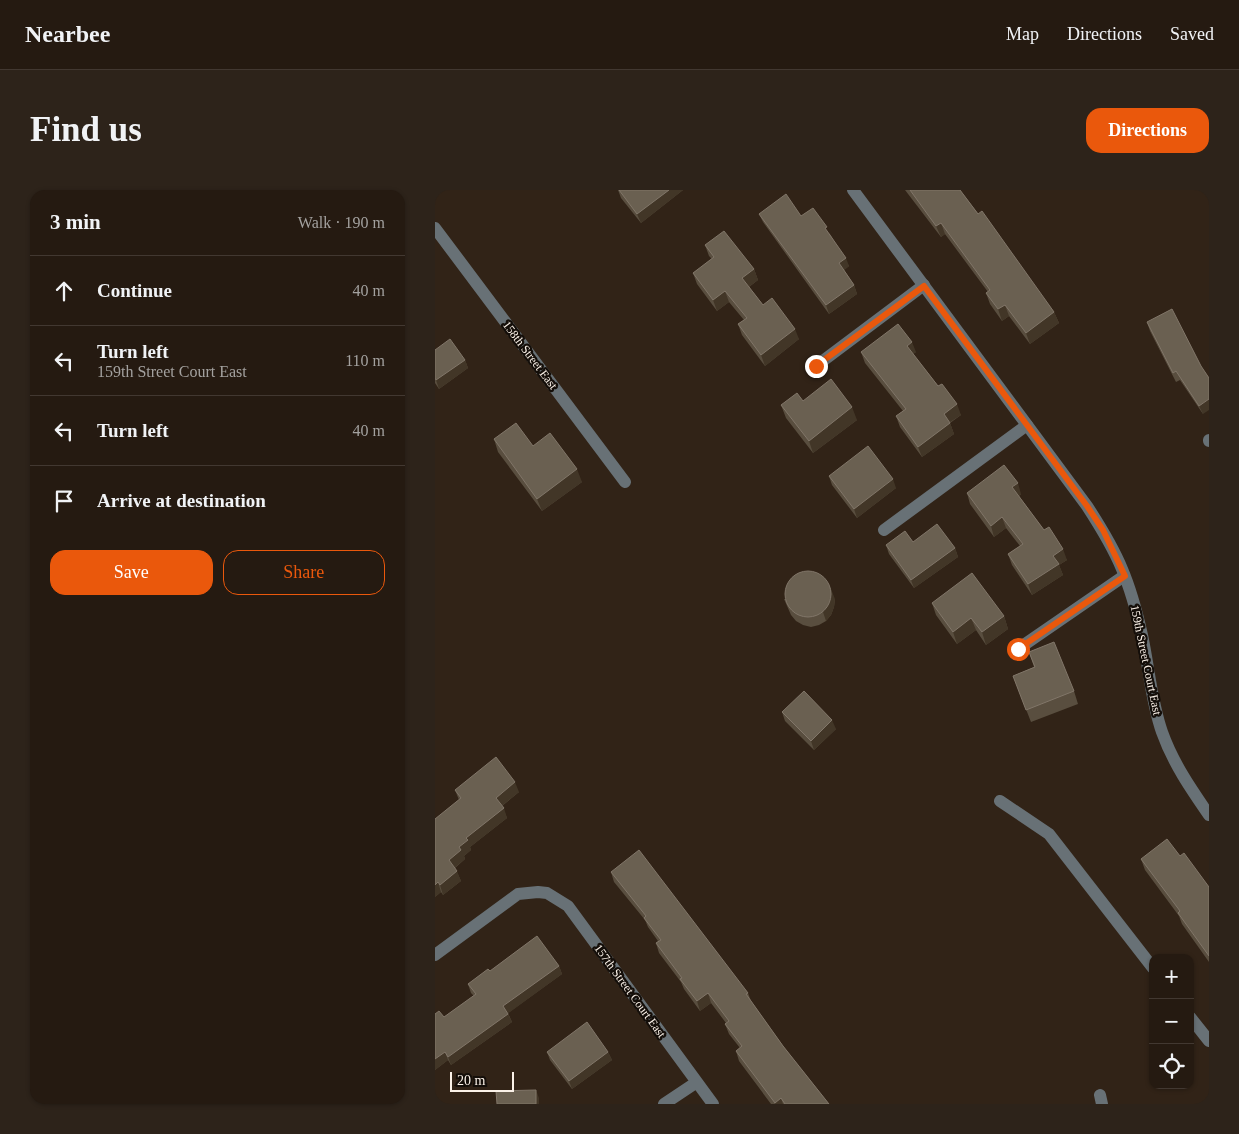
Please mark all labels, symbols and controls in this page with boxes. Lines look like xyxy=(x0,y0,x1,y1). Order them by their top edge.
text: Nearbee xyxy=(25,21,110,47)
text: Map xyxy=(1006,24,1039,44)
text: Directions xyxy=(1067,24,1142,44)
text: Saved xyxy=(1170,24,1214,44)
button: Directions xyxy=(1086,108,1209,153)
text: Find us xyxy=(30,110,142,149)
text: 3 min xyxy=(50,210,101,234)
text: Walk · 190 m xyxy=(298,214,385,231)
icon: ahead xyxy=(50,277,78,305)
text: Continue xyxy=(97,280,172,301)
text: 40 m xyxy=(353,282,385,299)
street label: 158th Street East xyxy=(500,318,561,392)
text: Turn left xyxy=(97,341,169,362)
icon: left xyxy=(50,347,78,375)
text: 110 m xyxy=(345,352,385,369)
route end xyxy=(805,355,828,378)
text: 159th Street Court East xyxy=(97,363,247,380)
icon: left xyxy=(50,417,78,445)
text: Turn left xyxy=(97,420,169,441)
text: 40 m xyxy=(353,422,385,439)
icon: arrive xyxy=(50,487,78,515)
text: Arrive at destination xyxy=(97,490,266,511)
button: Save xyxy=(50,550,213,595)
button: Share xyxy=(223,550,385,595)
street label: 159th Street Court East xyxy=(1127,604,1165,717)
route start xyxy=(1007,638,1030,661)
street label: 157th Street Court East xyxy=(591,941,669,1041)
map controls xyxy=(1149,954,1194,1089)
button: + xyxy=(1149,954,1194,999)
button: − xyxy=(1149,999,1194,1044)
button: locate xyxy=(1149,1044,1194,1089)
scale bar xyxy=(450,1069,514,1092)
text: 20 m xyxy=(457,1073,485,1088)

